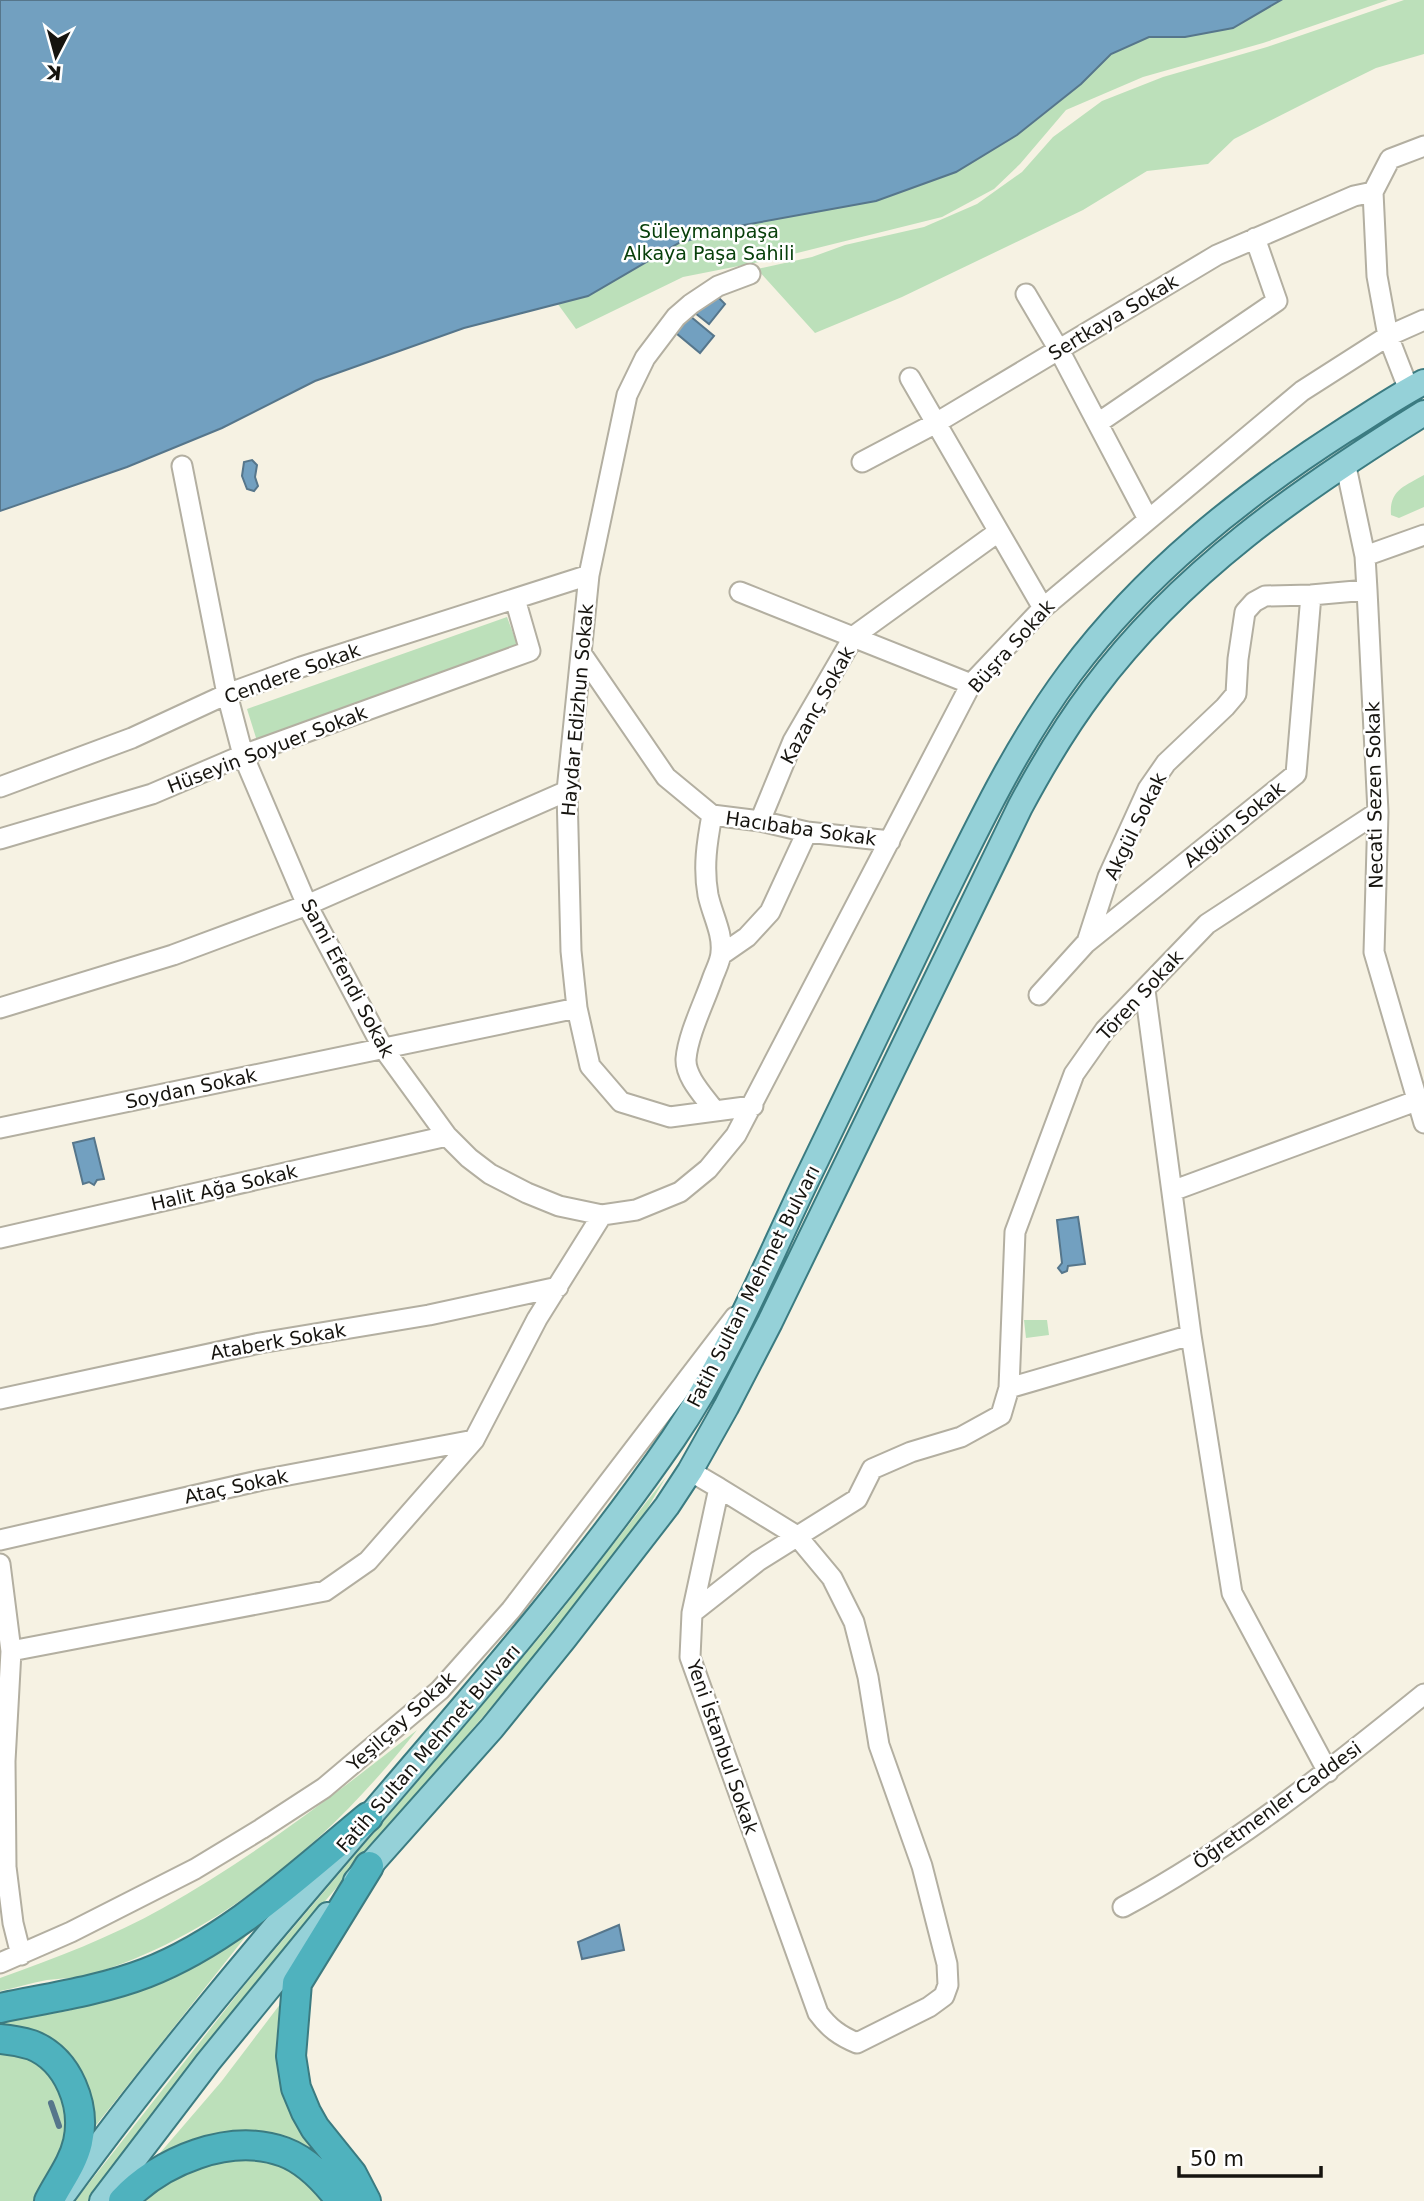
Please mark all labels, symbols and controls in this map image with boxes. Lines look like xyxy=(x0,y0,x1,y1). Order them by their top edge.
north arrow xyxy=(21,21,91,91)
text: K xyxy=(44,61,63,85)
park label: Süleymanpaşa Alkaya Paşa Sahili xyxy=(624,220,794,264)
street label: Sertkaya Sokak xyxy=(1044,270,1182,364)
street label: Büşra Sokak xyxy=(964,595,1058,697)
street label: Haydar Edizhun Sokak xyxy=(557,603,597,817)
street label: Cendere Sokak xyxy=(221,638,363,708)
street label: Kazanç Sokak xyxy=(776,642,858,768)
street label: Hüseyin Soyuer Sokak xyxy=(164,701,370,797)
street label: Necati Sezen Sokak xyxy=(1361,701,1387,889)
street label: Akgül Sokak xyxy=(1100,769,1170,883)
street label: Akgün Sokak xyxy=(1179,777,1289,871)
street label: Hacıbaba Sokak xyxy=(724,807,878,849)
street label: Sami Efendi Sokak xyxy=(297,895,399,1061)
street label: Tören Sokak xyxy=(1092,945,1187,1045)
street label: Soydan Sokak xyxy=(123,1063,259,1113)
street label: Halit Ağa Sokak xyxy=(149,1159,299,1215)
street label: Fatih Sultan Mehmet Bulvarı xyxy=(682,1161,824,1411)
street label: Ataberk Sokak xyxy=(208,1318,348,1364)
street label: Ataç Sokak xyxy=(182,1464,290,1508)
street label: Fatih Sultan Mehmet Bulvarı xyxy=(332,1640,524,1856)
street label: Yeni İstanbul Sokak xyxy=(682,1656,763,1837)
street label: Yeşilçay Sokak xyxy=(342,1667,459,1776)
street label: Öğretmenler Caddesi xyxy=(1189,1737,1365,1873)
scale bar xyxy=(1179,2134,1321,2178)
text: 50 m xyxy=(1190,2147,1244,2171)

